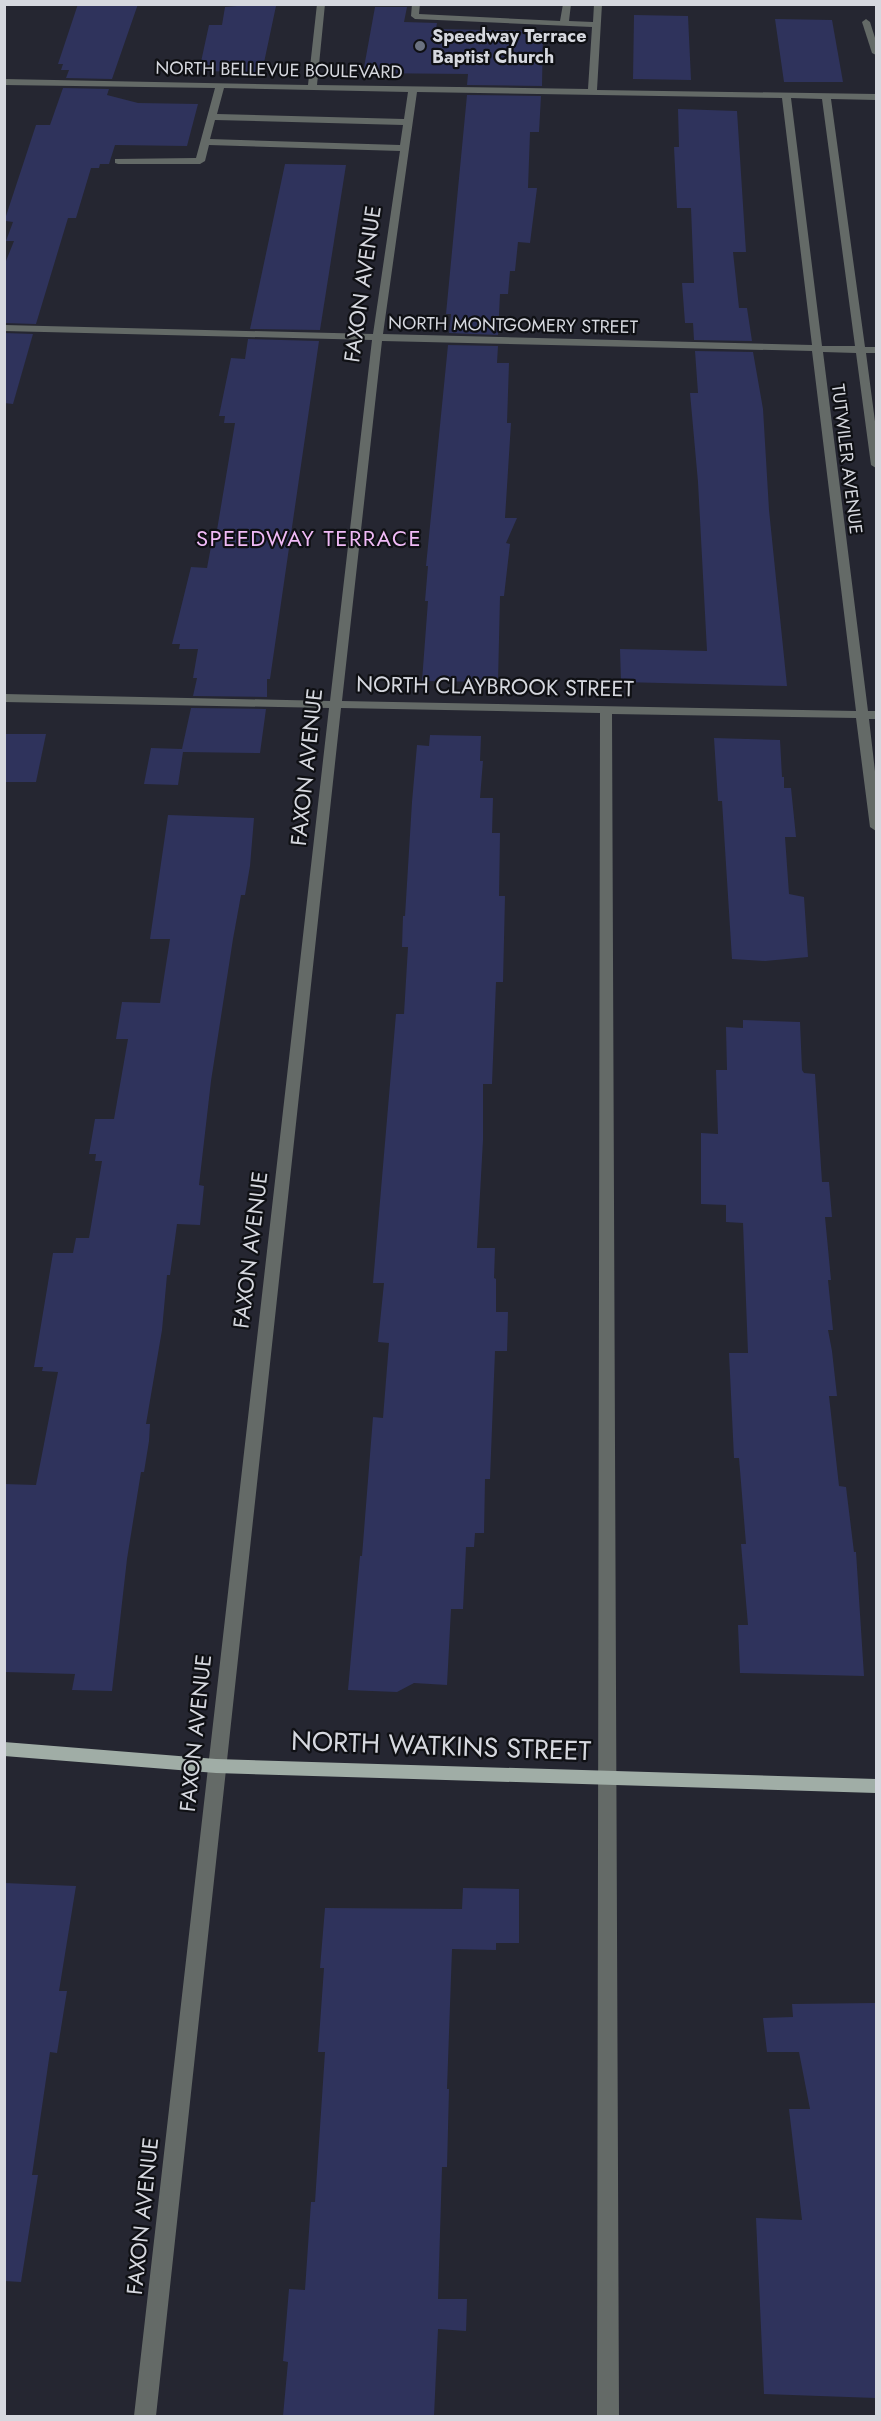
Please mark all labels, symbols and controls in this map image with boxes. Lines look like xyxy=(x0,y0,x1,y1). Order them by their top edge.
place label: Speedway Terrace Baptist Church xyxy=(432,23,587,70)
marker: Speedway Terrace Baptist Church xyxy=(413,39,427,53)
street label: NORTH BELLEVUE BOULEVARD xyxy=(155,55,403,85)
street label: FAXON AVENUE xyxy=(335,204,389,364)
street label: NORTH MONTGOMERY STREET xyxy=(388,310,639,340)
street label: TUTWILER AVENUE xyxy=(825,382,869,536)
district label: SPEEDWAY TERRACE xyxy=(196,522,422,554)
street label: NORTH CLAYBROOK STREET xyxy=(356,668,635,704)
street label: FAXON AVENUE xyxy=(282,687,330,847)
street label: FAXON AVENUE xyxy=(224,1170,276,1330)
street label: FAXON AVENUE xyxy=(171,1653,219,1813)
street label: NORTH WATKINS STREET xyxy=(290,1721,592,1770)
street label: FAXON AVENUE xyxy=(118,2136,166,2296)

